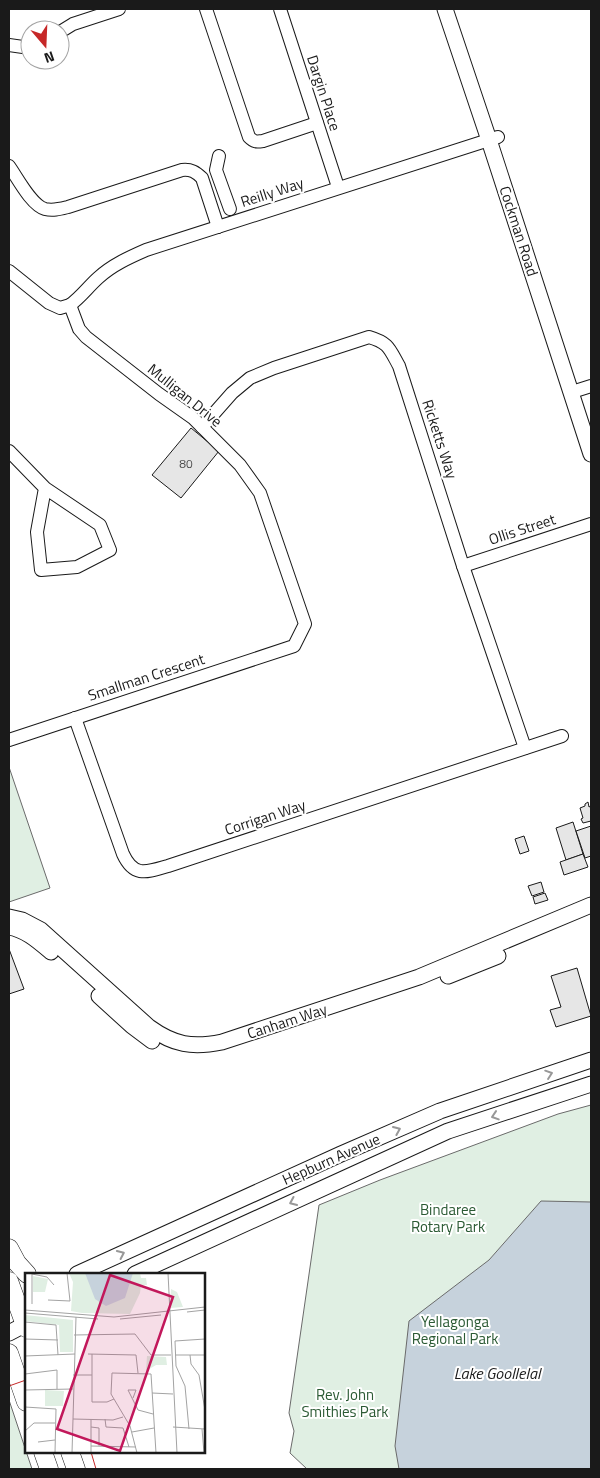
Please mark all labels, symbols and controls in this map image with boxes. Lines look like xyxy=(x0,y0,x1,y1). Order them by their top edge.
north arrow xyxy=(20,20,70,70)
text: N xyxy=(41,46,57,69)
street label: Dargin Place xyxy=(301,52,347,134)
street label: Reilly Way xyxy=(237,171,307,213)
street label: Cockman Road xyxy=(494,183,544,279)
street label: Mulligan Drive xyxy=(143,358,227,432)
street label: Ricketts Way xyxy=(416,396,464,482)
house number: 80 xyxy=(179,454,193,473)
street label: Ollis Street xyxy=(486,507,559,551)
street label: Smallman Crescent xyxy=(85,647,208,707)
street label: Corrigan Way xyxy=(222,793,308,841)
street label: Canham Way xyxy=(244,997,330,1045)
one-way arrow xyxy=(545,1070,553,1080)
one-way arrow xyxy=(491,1110,500,1120)
one-way arrow xyxy=(392,1125,401,1136)
street label: Hepburn Avenue xyxy=(278,1127,384,1191)
one-way arrow xyxy=(289,1196,298,1207)
park label: Bindaree Rotary Park xyxy=(411,1198,485,1238)
one-way arrow xyxy=(116,1250,125,1260)
inset map xyxy=(25,1273,205,1453)
park label: Yellagonga Regional Park xyxy=(412,1310,498,1350)
water label: Lake Goollelal xyxy=(454,1361,542,1385)
park label: Rev. John Smithies Park xyxy=(301,1383,389,1423)

